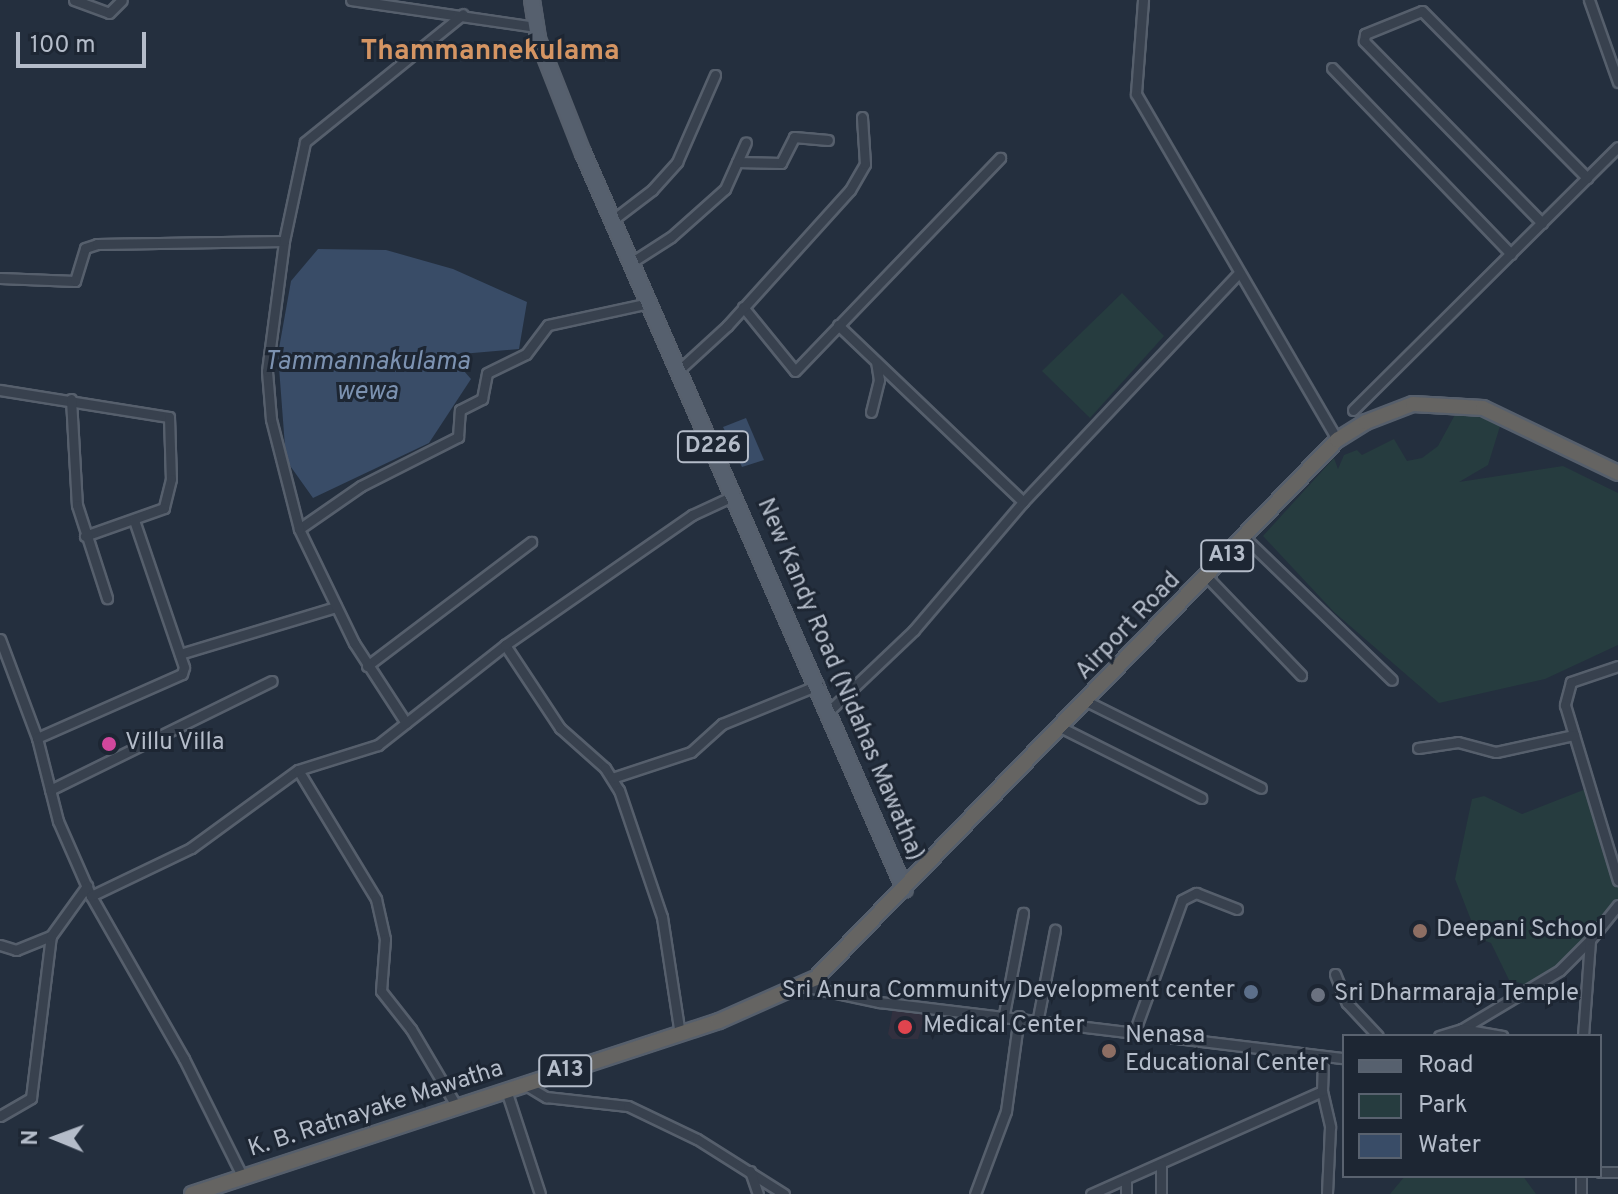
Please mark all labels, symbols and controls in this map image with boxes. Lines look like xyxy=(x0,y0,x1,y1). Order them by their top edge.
scale bar xyxy=(20,16,150,66)
text: 100 m xyxy=(30,31,96,61)
district label: Thammannekulama xyxy=(360,35,620,69)
water label: Tammannakulama wewa xyxy=(264,347,470,408)
road number: D226 xyxy=(675,429,751,465)
street label: New Kandy Road (Nidahas Mawatha) xyxy=(749,494,929,866)
road number: A13 xyxy=(1199,538,1255,574)
street label: Airport Road xyxy=(1070,567,1188,687)
place label: Villu Villa xyxy=(125,730,225,758)
marker: Villu Villa xyxy=(100,735,118,753)
place label: Deepani School xyxy=(1436,917,1604,945)
marker: Deepani School xyxy=(1411,922,1429,940)
place label: Sri Anura Community Development center xyxy=(781,978,1235,1006)
place label: Sri Dharmaraja Temple xyxy=(1334,981,1580,1009)
marker: Sri Anura Community Development center xyxy=(1242,983,1260,1001)
marker: Sri Dharmaraja Temple xyxy=(1309,986,1327,1004)
place label: Medical Center xyxy=(923,1013,1085,1041)
marker: Medical Center xyxy=(894,1016,916,1038)
place label: Nenasa Educational Center xyxy=(1125,1023,1329,1079)
legend xyxy=(1342,1034,1602,1178)
marker: Nenasa Educational Center xyxy=(1100,1042,1118,1060)
text: Road xyxy=(1418,1051,1474,1081)
road number: A13 xyxy=(537,1053,593,1089)
street label: K. B. Ratnayake Mawatha xyxy=(245,1055,507,1165)
text: Park xyxy=(1418,1091,1468,1121)
north arrow xyxy=(16,1098,96,1178)
text: N xyxy=(18,1129,45,1146)
text: Water xyxy=(1418,1131,1481,1161)

